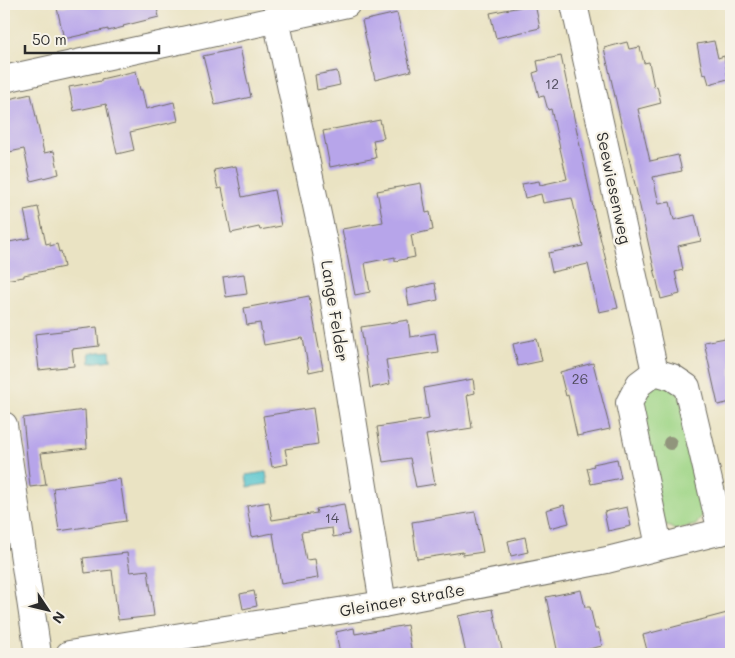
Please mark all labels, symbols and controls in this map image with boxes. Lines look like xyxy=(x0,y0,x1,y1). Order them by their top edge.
scale bar xyxy=(25,22,159,54)
text: 50 m xyxy=(32,29,67,49)
house number: 12 xyxy=(545,74,559,93)
street label: Seewiesenweg xyxy=(592,130,637,246)
street label: Lange Felder xyxy=(317,259,354,363)
house number: 26 xyxy=(572,369,588,388)
house number: 14 xyxy=(325,508,340,527)
street label: Gleinaer Straße xyxy=(338,578,466,621)
north arrow xyxy=(22,586,72,636)
text: N xyxy=(48,608,70,628)

